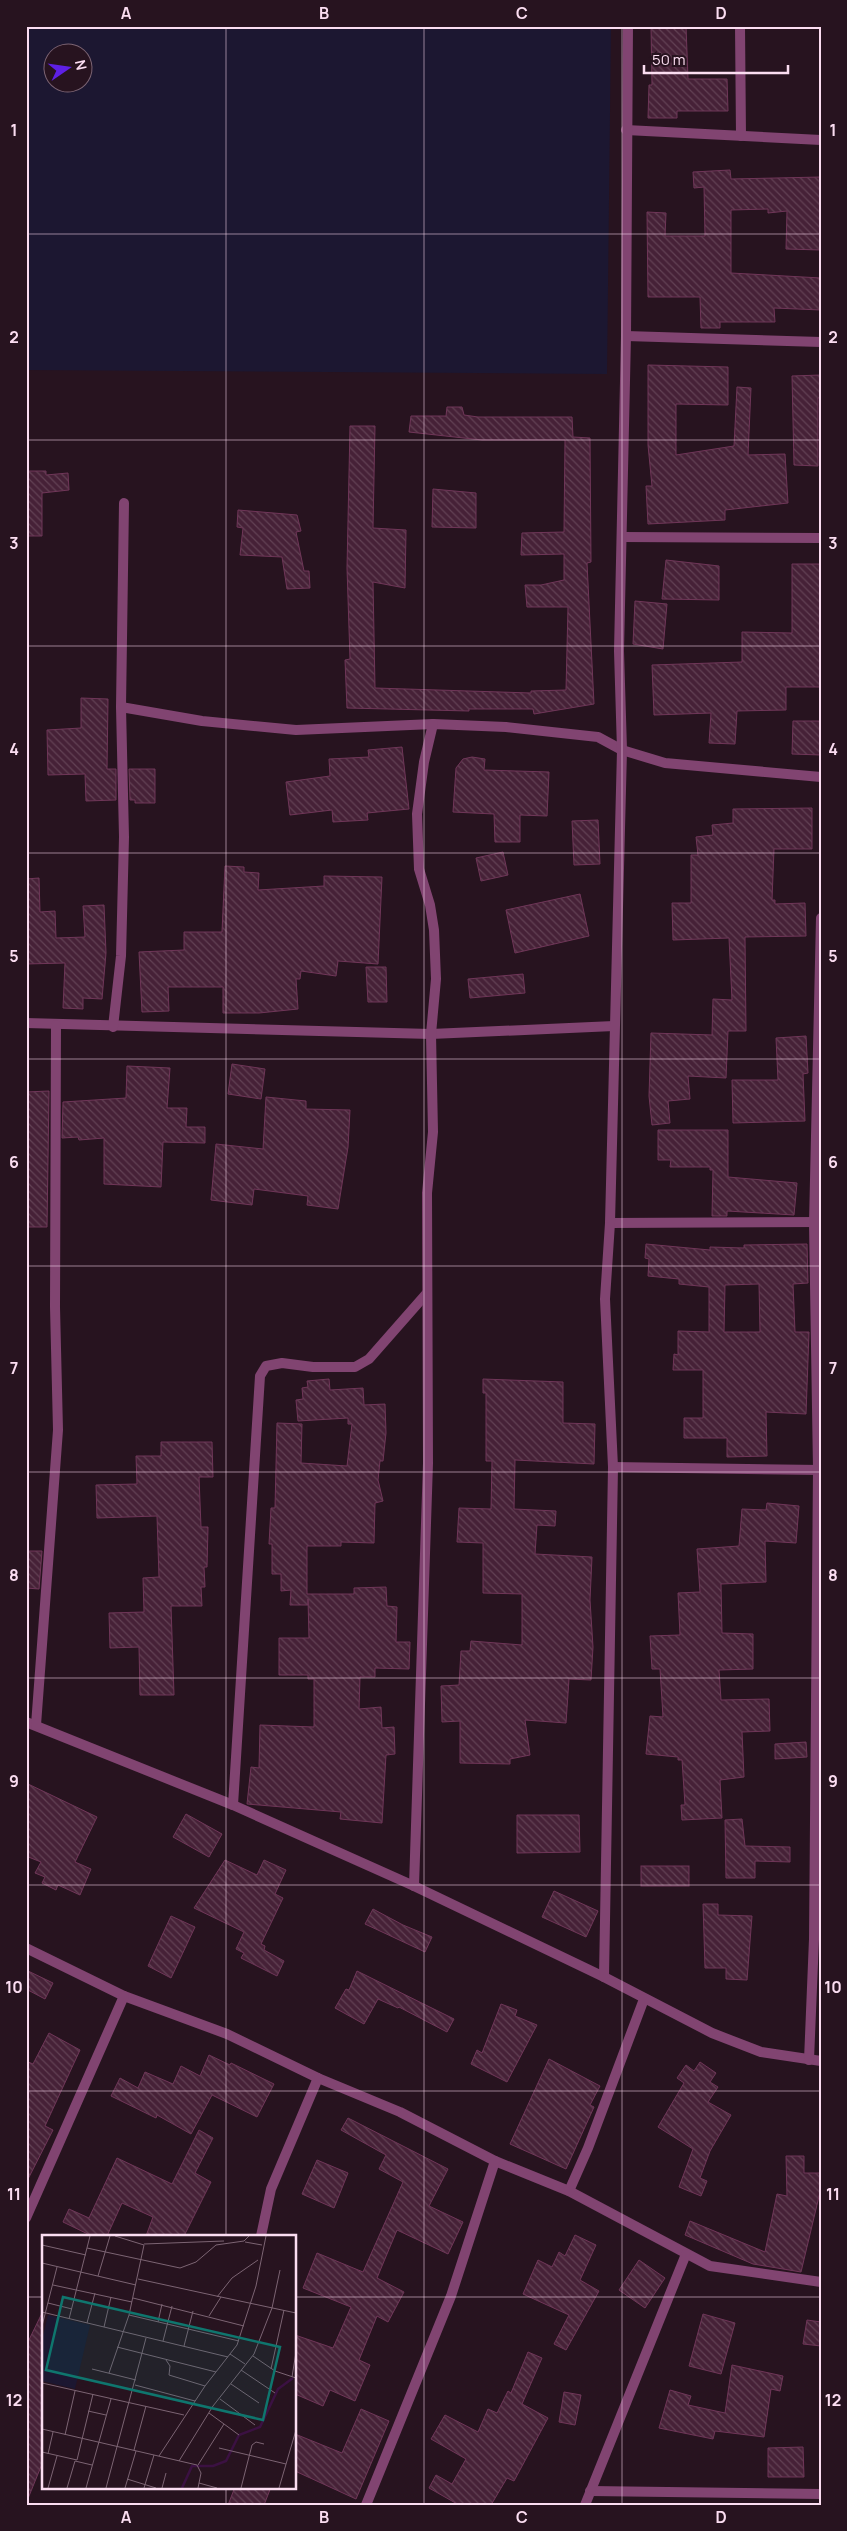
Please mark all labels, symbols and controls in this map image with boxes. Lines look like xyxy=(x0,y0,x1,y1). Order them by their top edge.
text: A xyxy=(121,2,132,24)
text: B xyxy=(319,2,329,24)
text: C xyxy=(516,2,528,24)
text: D xyxy=(715,2,727,24)
north arrow xyxy=(42,42,92,92)
scale bar xyxy=(644,42,788,74)
text: 50 m xyxy=(652,49,686,70)
text: N xyxy=(71,58,92,72)
text: 1 xyxy=(10,119,18,141)
text: 1 xyxy=(829,119,837,141)
text: 2 xyxy=(9,326,19,348)
text: 2 xyxy=(828,326,838,348)
text: 3 xyxy=(9,532,19,554)
text: 3 xyxy=(828,532,838,554)
text: 4 xyxy=(9,738,19,760)
text: 4 xyxy=(828,738,838,760)
text: 5 xyxy=(9,945,19,967)
text: 5 xyxy=(828,945,838,967)
text: 6 xyxy=(9,1151,19,1173)
text: 6 xyxy=(828,1151,838,1173)
text: 7 xyxy=(10,1357,18,1379)
text: 7 xyxy=(829,1357,837,1379)
text: 8 xyxy=(9,1564,19,1586)
text: 8 xyxy=(828,1564,838,1586)
text: 9 xyxy=(9,1770,19,1792)
text: 9 xyxy=(828,1770,838,1792)
text: 10 xyxy=(5,1976,23,1998)
text: 10 xyxy=(824,1976,842,1998)
text: 11 xyxy=(7,2183,21,2205)
text: 11 xyxy=(826,2183,840,2205)
inset map xyxy=(42,2235,296,2488)
text: 12 xyxy=(6,2389,22,2411)
text: 12 xyxy=(825,2389,841,2411)
text: A xyxy=(121,2506,132,2528)
text: B xyxy=(319,2506,329,2528)
text: C xyxy=(516,2506,528,2528)
text: D xyxy=(715,2506,727,2528)

